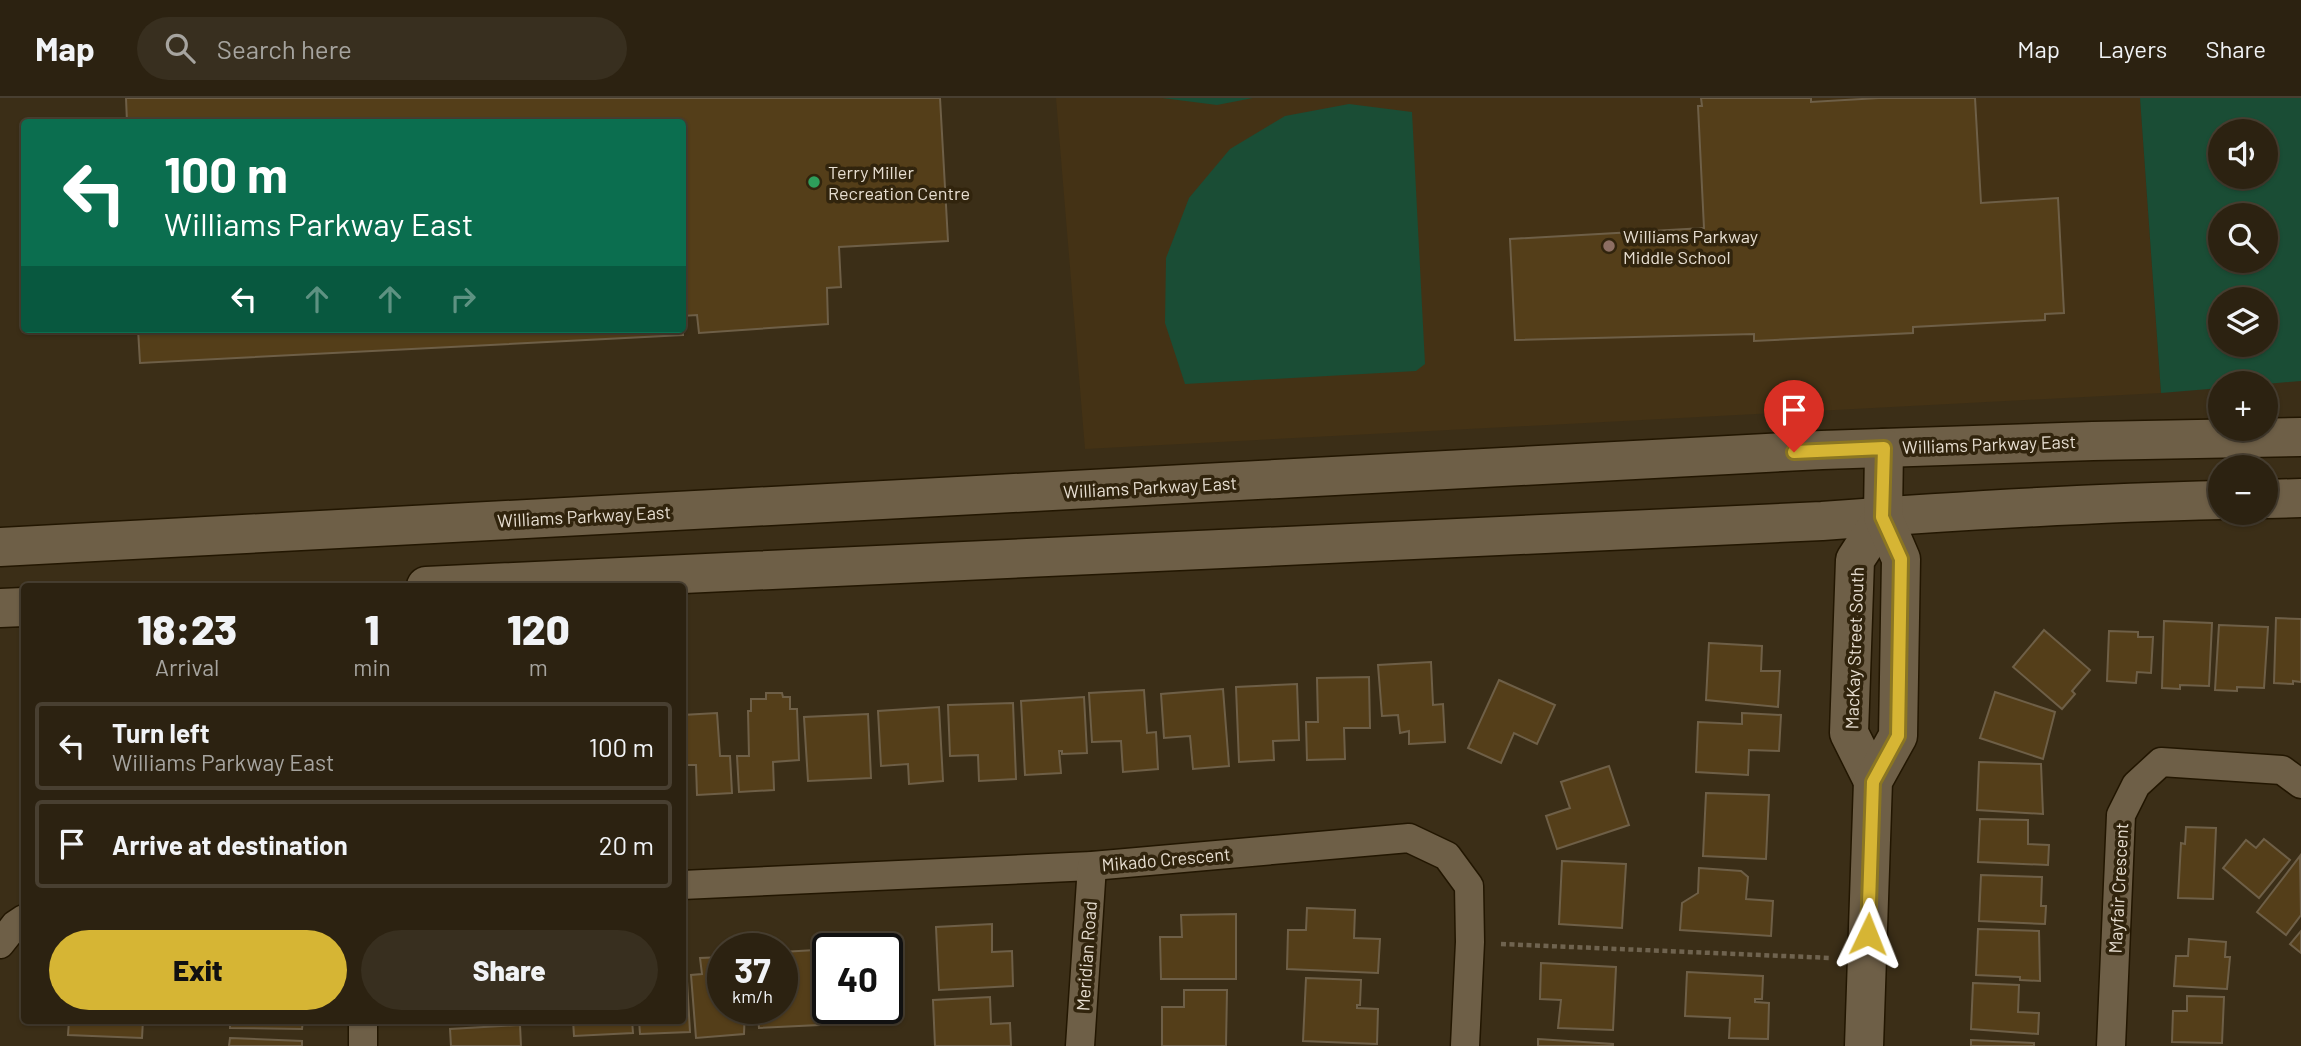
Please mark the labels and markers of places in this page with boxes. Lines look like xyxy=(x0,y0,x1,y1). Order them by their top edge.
place label: Terry Miller Recreation Centre xyxy=(828,161,970,204)
marker: Terry Miller Recreation Centre xyxy=(806,174,822,190)
place label: Williams Parkway Middle School xyxy=(1623,225,1758,268)
marker: Williams Parkway Middle School xyxy=(1601,238,1617,254)
pin xyxy=(1764,380,1824,452)

